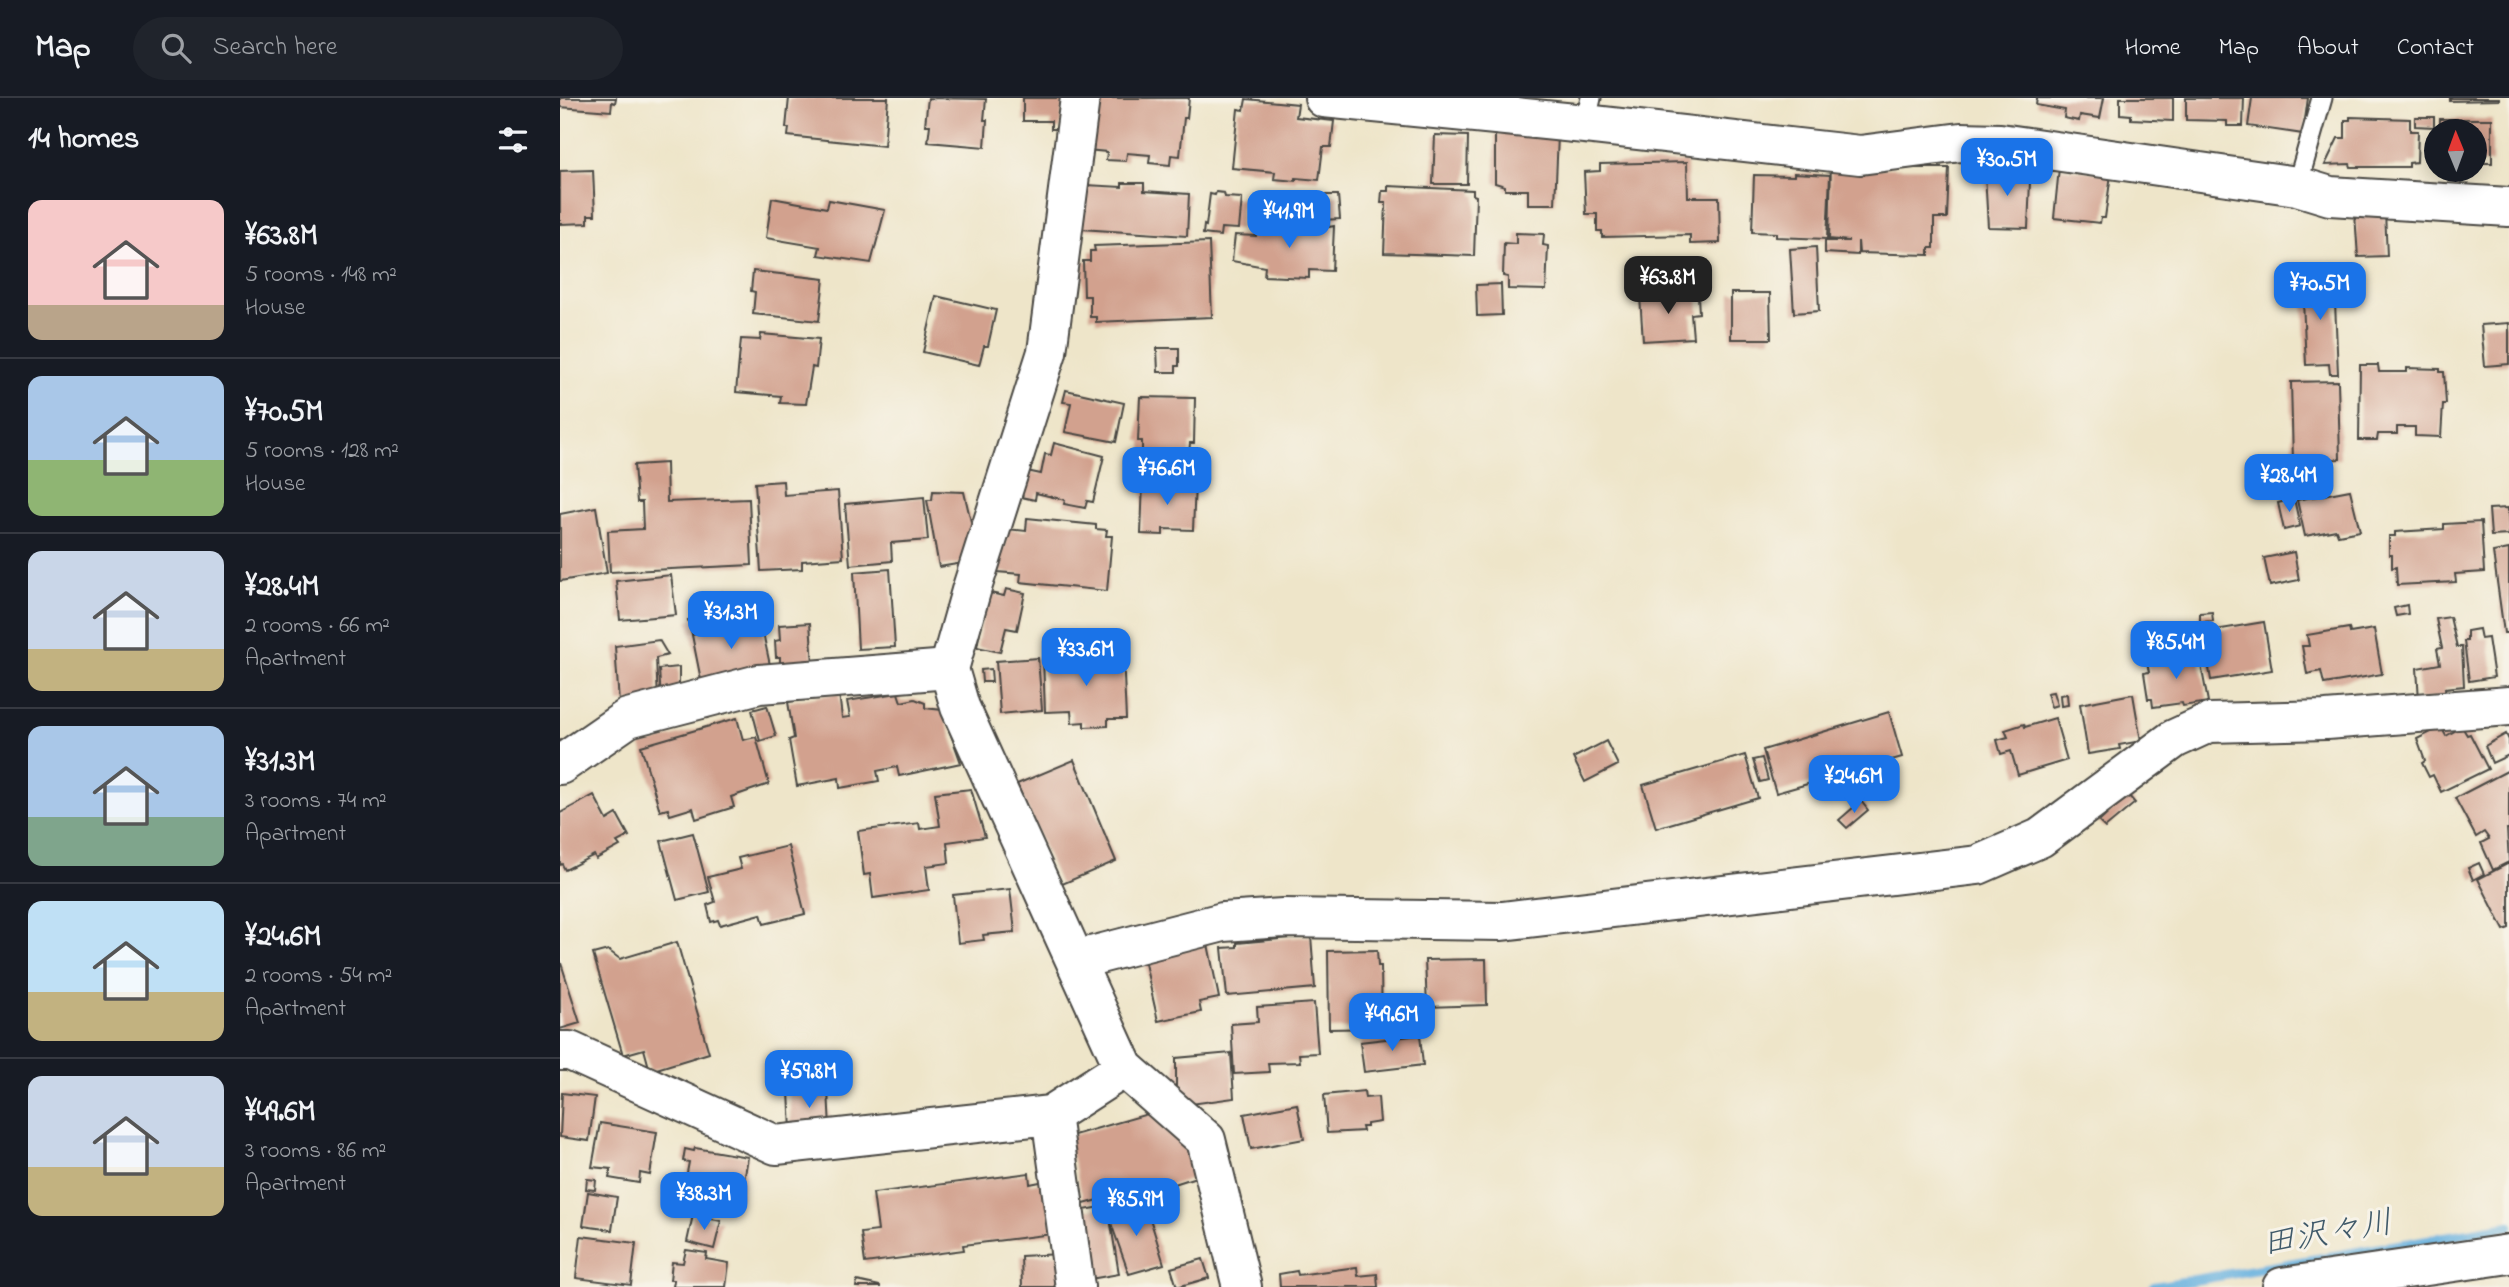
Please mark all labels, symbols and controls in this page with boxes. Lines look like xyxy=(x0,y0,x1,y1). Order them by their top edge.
search box xyxy=(133,17,623,80)
text: Map xyxy=(35,24,91,72)
icon: search xyxy=(157,29,195,67)
text: Search here xyxy=(213,29,337,67)
text: Home xyxy=(2125,31,2181,66)
text: Map xyxy=(2219,31,2259,66)
text: About xyxy=(2297,31,2359,66)
text: Contact xyxy=(2397,31,2474,66)
text: 14 homes xyxy=(28,118,139,162)
north arrow xyxy=(2424,119,2487,182)
map controls xyxy=(2424,119,2487,182)
icon: filters xyxy=(494,121,532,159)
pin: ¥30.5M xyxy=(1950,139,2064,198)
text: ¥30.5M xyxy=(1977,144,2037,177)
pin: ¥41.9M xyxy=(1232,190,1346,250)
text: ¥41.9M xyxy=(1263,196,1315,229)
text: ¥63.8M xyxy=(245,215,318,259)
icon: home xyxy=(84,228,168,312)
pin: ¥63.8M xyxy=(1611,256,1725,316)
text: 5 rooms · 148 m² xyxy=(245,259,397,292)
text: ¥63.8M xyxy=(1640,262,1696,295)
pin: ¥70.5M xyxy=(2263,262,2377,322)
text: ¥70.5M xyxy=(2290,268,2350,301)
text: House xyxy=(245,292,305,325)
text: ¥70.5M xyxy=(245,391,324,435)
icon: home xyxy=(84,404,168,488)
text: 5 rooms · 128 m² xyxy=(245,435,399,468)
pin: ¥76.6M xyxy=(1110,448,1224,507)
text: ¥76.6M xyxy=(1138,453,1196,486)
pin: ¥28.4M xyxy=(2232,454,2346,514)
text: ¥28.4M xyxy=(2260,460,2318,493)
text: House xyxy=(245,468,305,501)
text: ¥28.4M xyxy=(245,566,320,610)
icon: home xyxy=(84,579,168,663)
pin: ¥31.3M xyxy=(674,592,788,651)
text: ¥31.3M xyxy=(704,597,758,630)
text: 2 rooms · 66 m² xyxy=(245,610,390,643)
pin: ¥85.4M xyxy=(2119,622,2233,681)
text: ¥85.4M xyxy=(2147,627,2205,660)
pin: ¥33.6M xyxy=(1029,628,1143,688)
text: ¥33.6M xyxy=(1058,634,1114,667)
text: Apartment xyxy=(245,643,346,676)
text: ¥31.3M xyxy=(245,741,315,785)
icon: home xyxy=(84,754,168,838)
pin: ¥24.6M xyxy=(1797,756,1911,815)
text: ¥24.6M xyxy=(1825,761,1883,794)
text: 3 rooms · 74 m² xyxy=(245,785,387,818)
text: Apartment xyxy=(245,818,346,851)
text: ¥24.6M xyxy=(245,916,322,960)
icon: home xyxy=(84,929,168,1013)
text: 2 rooms · 54 m² xyxy=(245,960,392,993)
text: Apartment xyxy=(245,993,346,1026)
pin: ¥49.6M xyxy=(1335,993,1449,1053)
text: ¥49.6M xyxy=(1365,999,1419,1032)
pin: ¥59.8M xyxy=(752,1051,866,1110)
text: ¥59.8M xyxy=(781,1056,837,1089)
text: ¥49.6M xyxy=(245,1091,316,1135)
icon: home xyxy=(84,1104,168,1188)
text: 3 rooms · 86 m² xyxy=(245,1135,386,1168)
text: Apartment xyxy=(245,1168,346,1201)
pin: ¥38.3M xyxy=(647,1172,761,1232)
text: ¥38.3M xyxy=(676,1178,732,1211)
pin: ¥85.9M xyxy=(1079,1178,1193,1238)
text: ¥85.9M xyxy=(1108,1184,1164,1217)
water label: 田沢々川 xyxy=(2259,1200,2397,1270)

